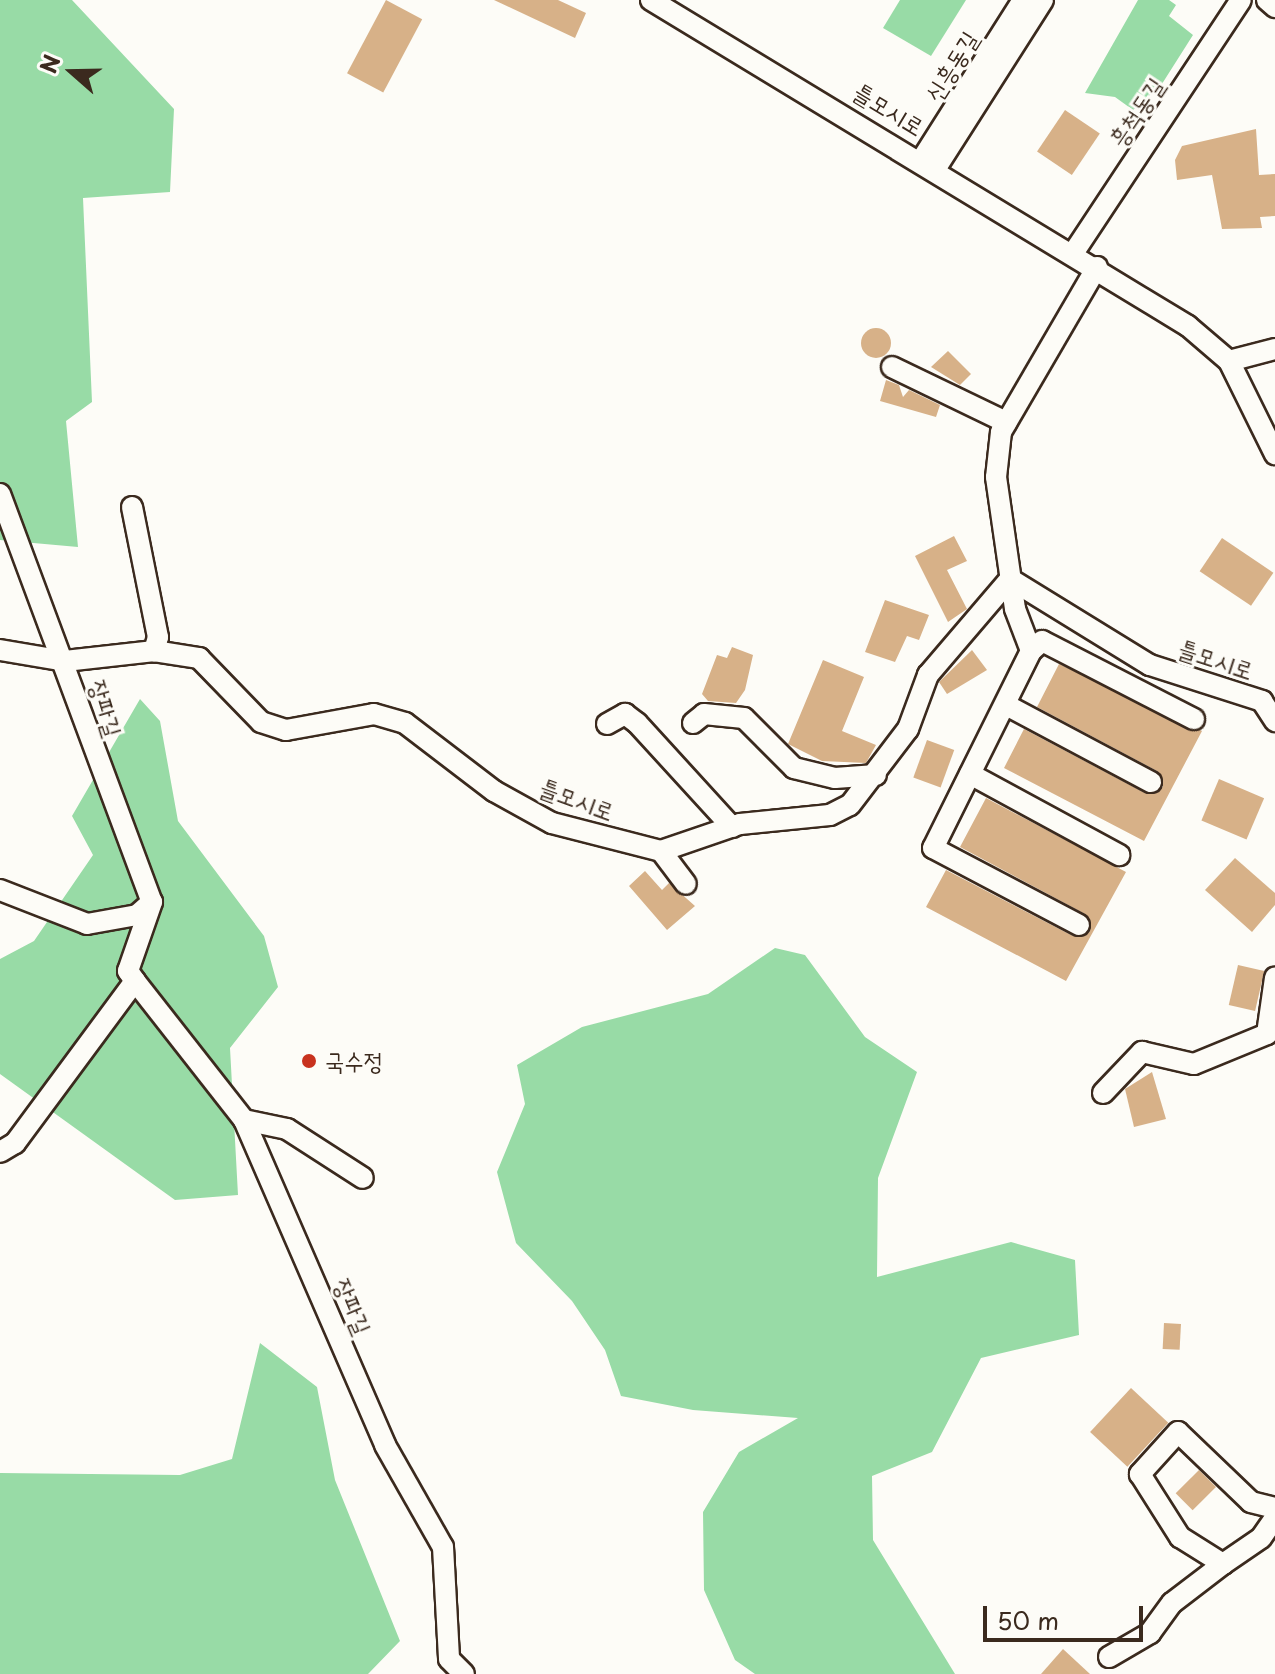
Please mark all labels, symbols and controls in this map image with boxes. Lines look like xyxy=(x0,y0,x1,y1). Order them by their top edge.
street label: 신흥동길 xyxy=(918,26,984,106)
north arrow xyxy=(32,32,112,112)
text: N xyxy=(30,50,67,77)
street label: 흥척동길 xyxy=(1102,72,1170,152)
street label: 틀모시로 xyxy=(848,77,930,141)
street label: 틀모시로 xyxy=(1175,633,1257,685)
street label: 장파길 xyxy=(84,676,128,740)
street label: 틀모시로 xyxy=(536,772,618,826)
place label: 국수정 xyxy=(325,1047,383,1075)
marker: 국수정 xyxy=(300,1052,318,1070)
street label: 장파길 xyxy=(328,1274,378,1338)
scale bar xyxy=(987,1590,1147,1640)
text: 50 m xyxy=(997,1602,1059,1638)

